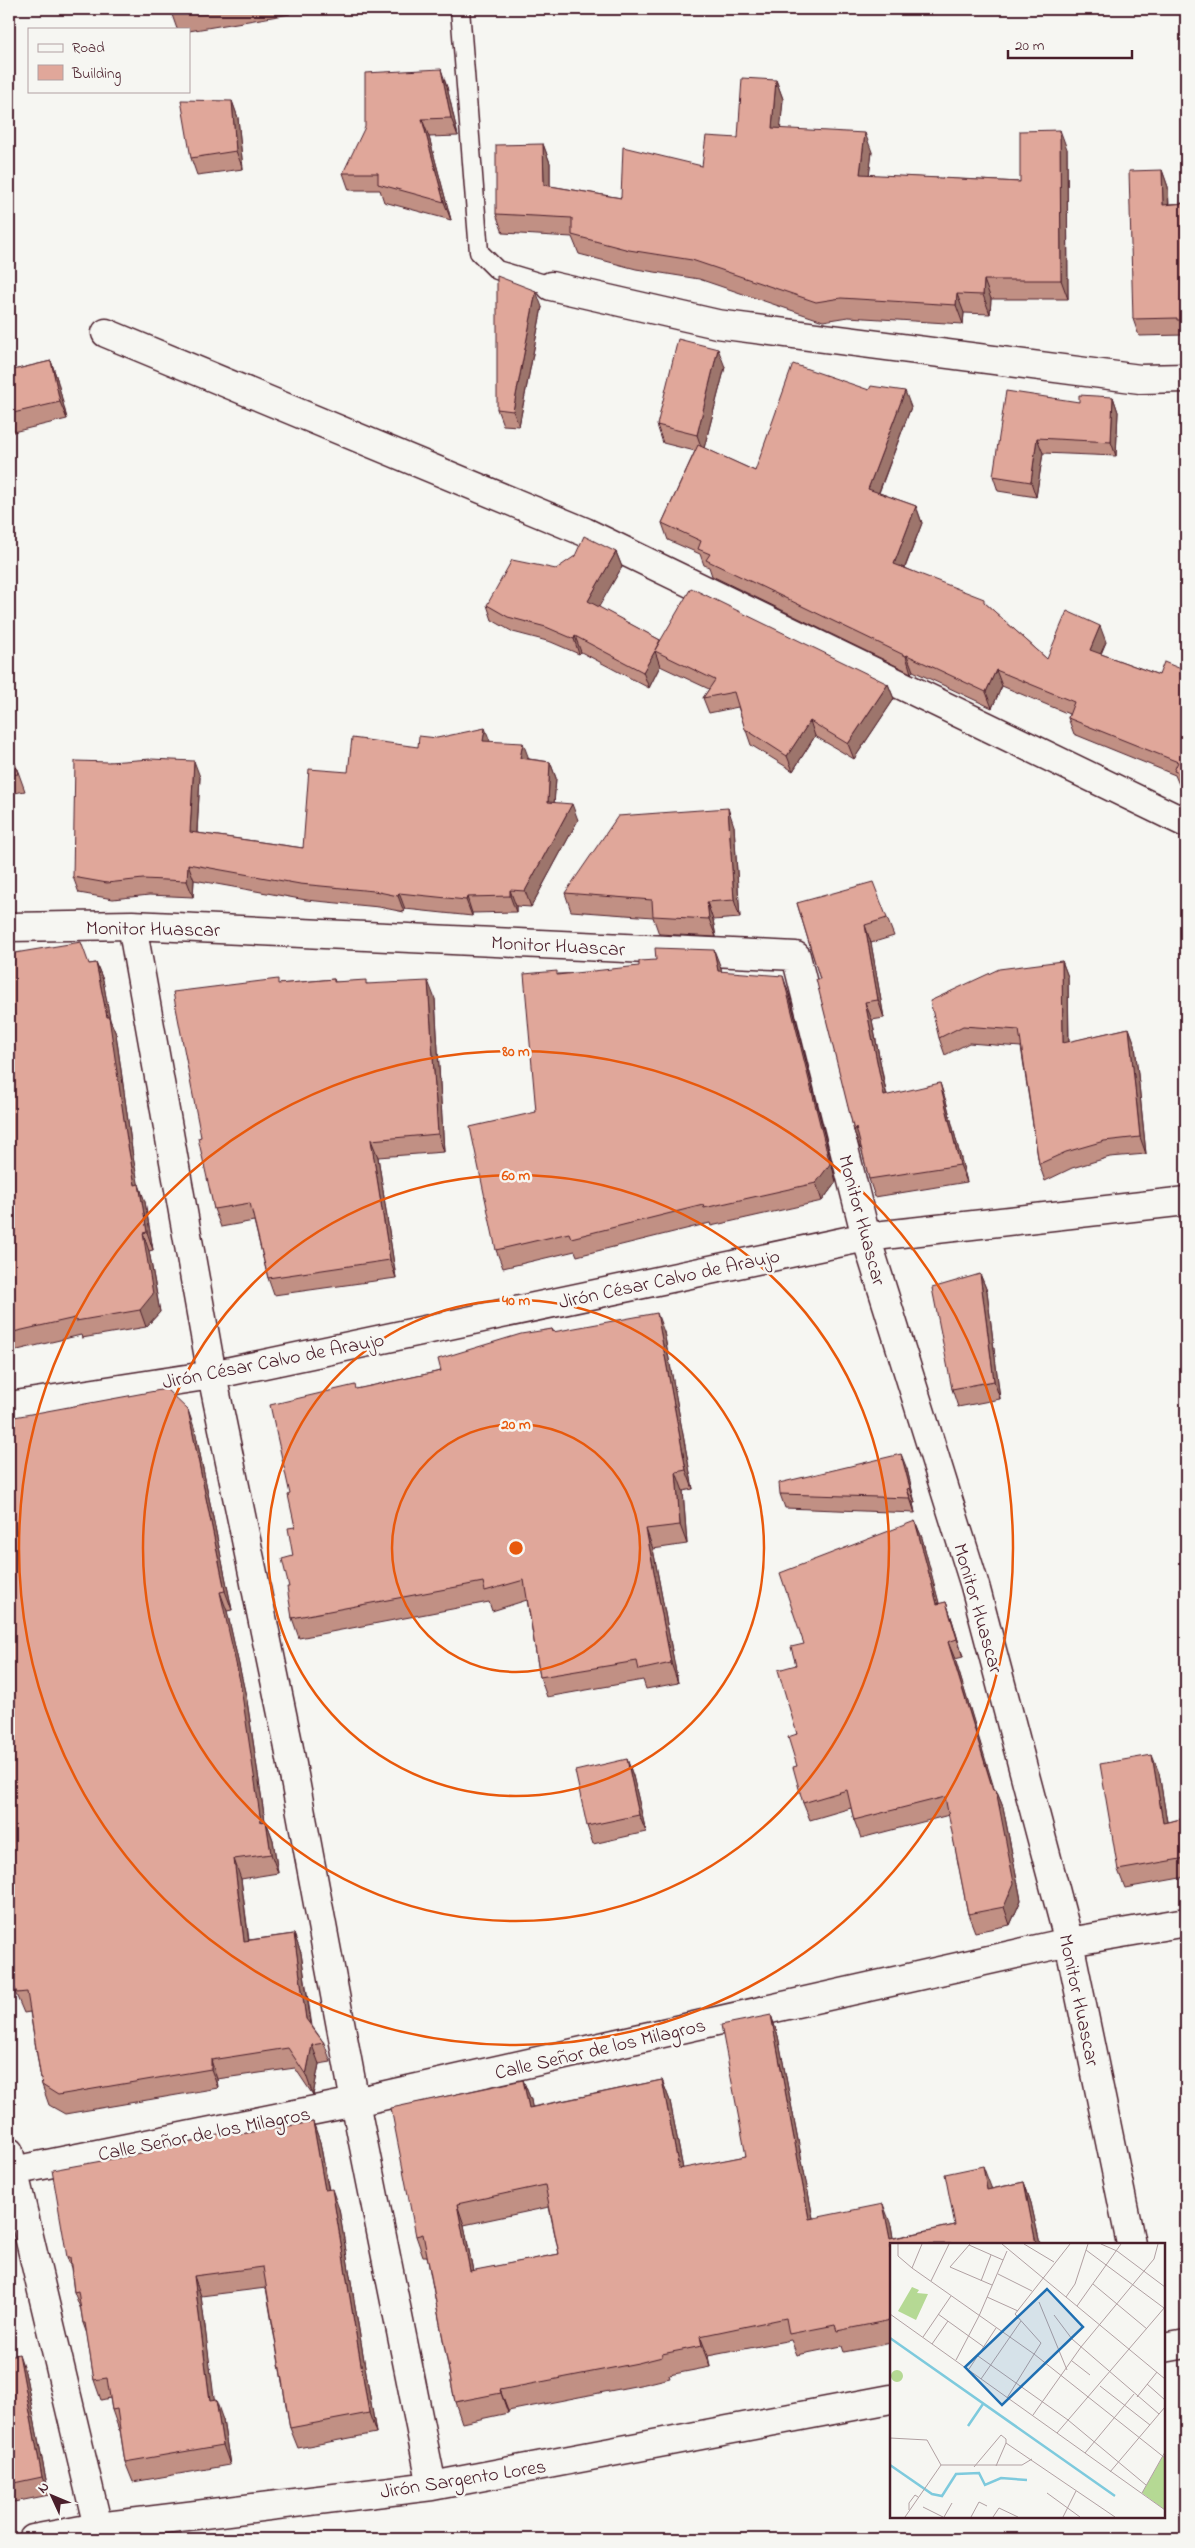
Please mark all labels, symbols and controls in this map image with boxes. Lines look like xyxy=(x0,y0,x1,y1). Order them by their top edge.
legend xyxy=(28,28,190,92)
scale bar xyxy=(1008,28,1131,60)
text: 20 m xyxy=(1015,35,1045,57)
text: Road xyxy=(72,37,105,59)
text: Building xyxy=(71,63,121,86)
street label: Monitor Huascar xyxy=(86,915,221,946)
street label: Monitor Huascar xyxy=(490,930,626,966)
text: 80 m xyxy=(501,1041,530,1063)
street label: Monitor Huascar xyxy=(829,1152,892,1290)
text: 60 m xyxy=(501,1165,531,1187)
street label: Jirón César Calvo de Araujo xyxy=(556,1243,783,1318)
text: 40 m xyxy=(501,1290,530,1312)
street label: Jirón César Calvo de Araujo xyxy=(160,1327,387,1398)
text: 20 m xyxy=(500,1414,531,1436)
centre of rings xyxy=(507,1539,525,1557)
street label: Monitor Huascar xyxy=(944,1540,1009,1678)
street label: Monitor Huascar xyxy=(1049,1932,1106,2070)
street label: Calle Señor de los Milagros xyxy=(492,2012,709,2090)
street label: Calle Señor de los Milagros xyxy=(96,2101,313,2171)
inset map xyxy=(890,2243,1165,2518)
street label: Jirón Sargento Lores xyxy=(378,2453,549,2509)
north arrow xyxy=(28,2470,78,2520)
text: N xyxy=(33,2477,55,2499)

